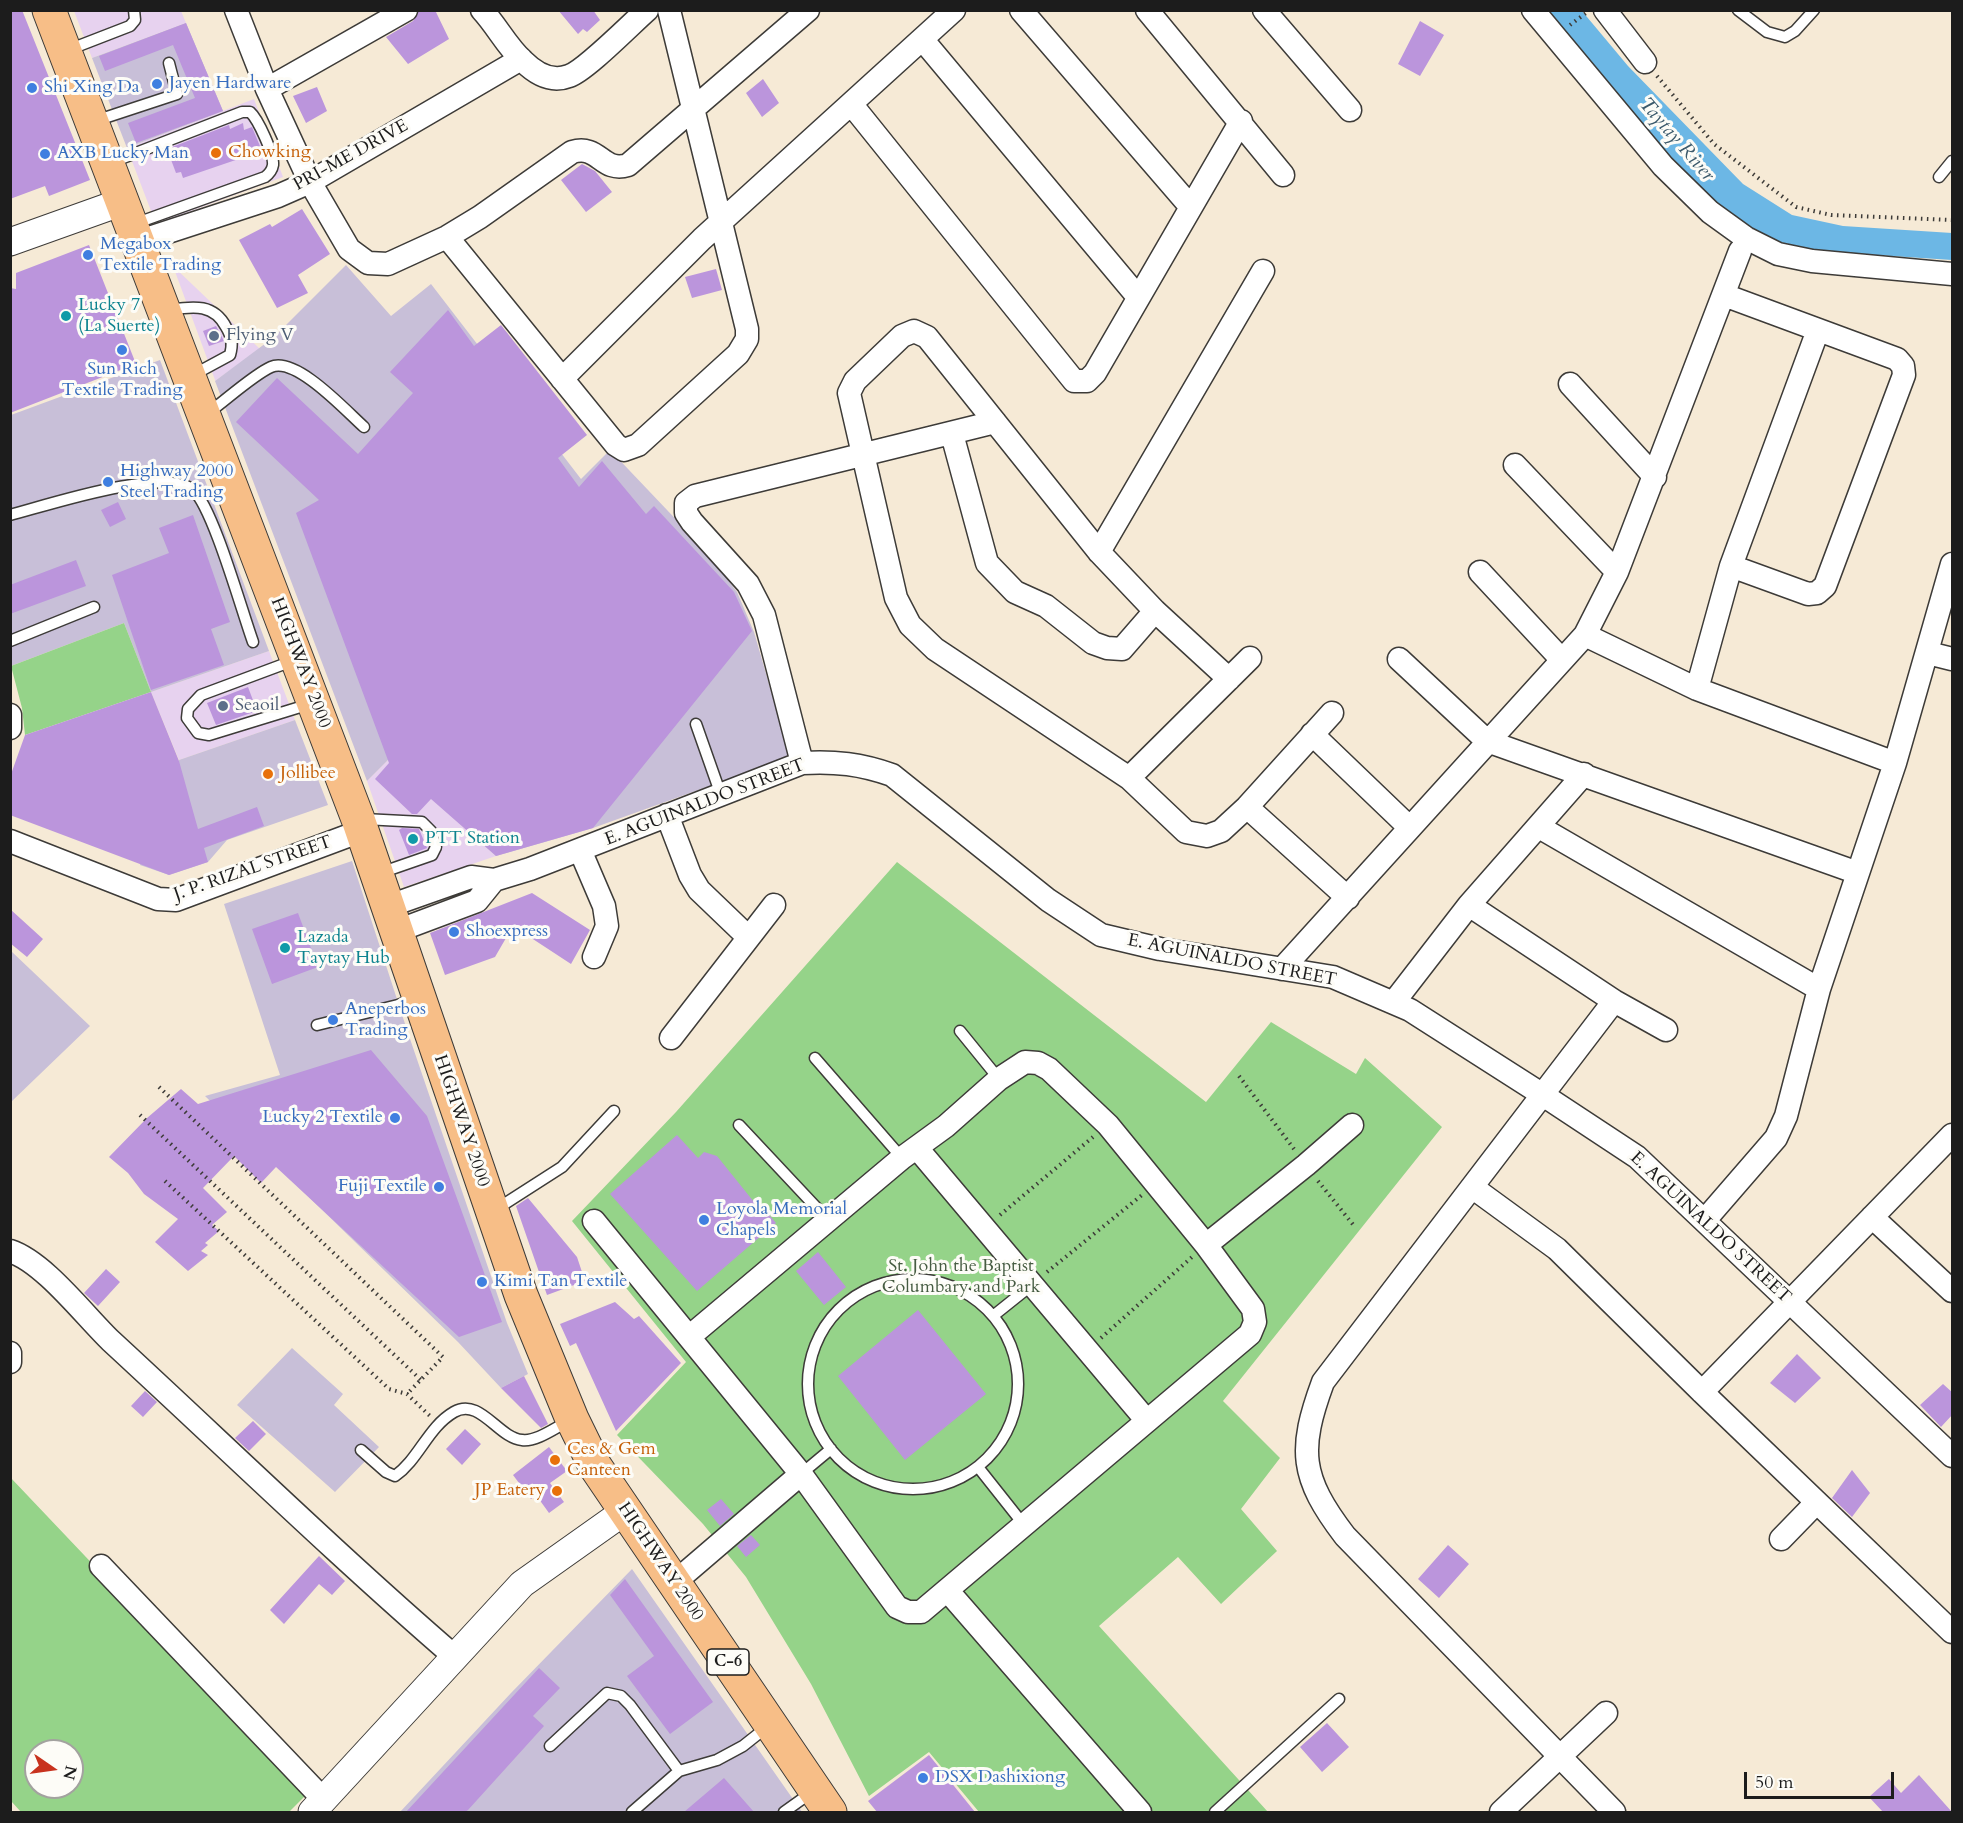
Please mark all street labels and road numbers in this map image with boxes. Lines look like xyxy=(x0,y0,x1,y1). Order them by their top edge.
street label: PRI-ME DRIVE xyxy=(290,116,412,196)
street label: HIGHWAY 2000 xyxy=(265,595,335,731)
street label: E. AGUINALDO STREET xyxy=(602,755,808,851)
street label: J. P. RIZAL STREET xyxy=(171,832,335,906)
street label: E. AGUINALDO STREET xyxy=(1126,930,1338,992)
street label: HIGHWAY 2000 xyxy=(428,1052,494,1190)
street label: E. AGUINALDO STREET xyxy=(1625,1148,1795,1308)
street label: HIGHWAY 2000 xyxy=(612,1499,708,1625)
road number: C-6 xyxy=(707,1649,749,1675)

